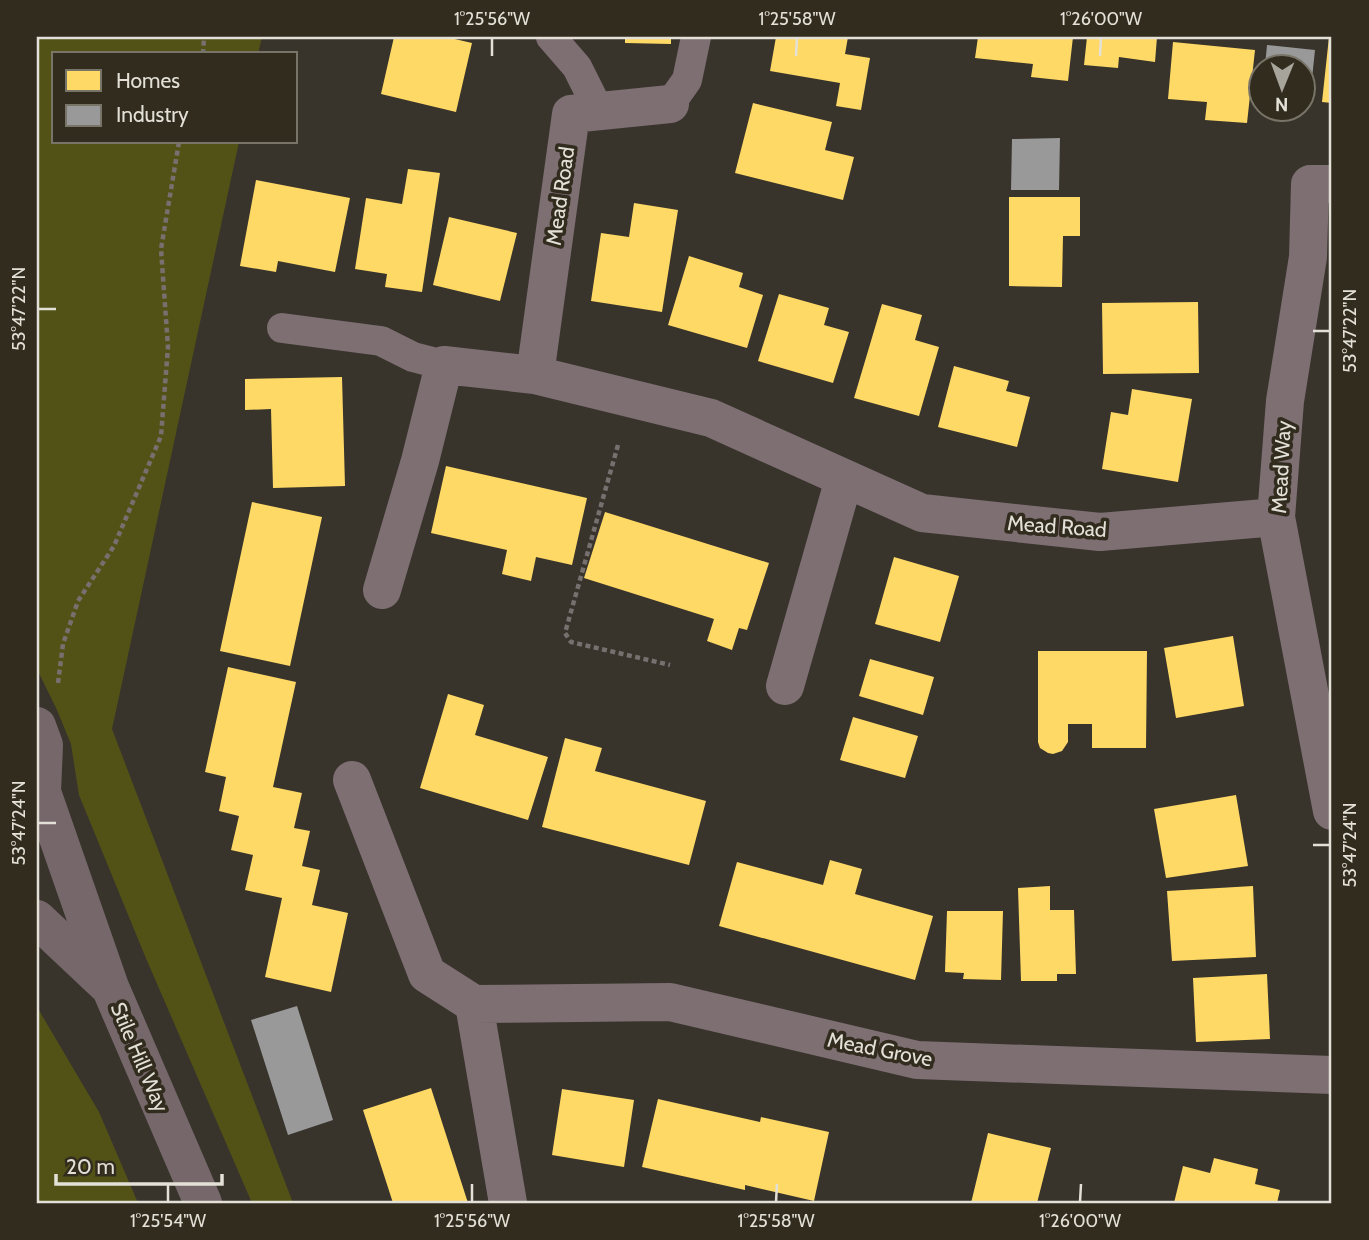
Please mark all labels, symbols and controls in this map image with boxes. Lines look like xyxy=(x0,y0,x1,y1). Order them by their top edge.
text: 1°25'56"W xyxy=(454,8,530,30)
text: 1°25'58"W xyxy=(759,8,835,30)
text: 1°26'00"W xyxy=(1060,8,1142,30)
legend xyxy=(52,52,298,144)
north arrow xyxy=(1246,52,1316,122)
text: Homes xyxy=(116,68,180,93)
text: N xyxy=(1275,93,1289,116)
text: Industry xyxy=(116,102,189,127)
street label: Mead Road xyxy=(541,145,579,247)
text: 53°47'22"N xyxy=(8,267,30,351)
text: 53°47'22"N xyxy=(1339,289,1361,373)
street label: Mead Way xyxy=(1266,419,1296,514)
street label: Mead Road xyxy=(1006,510,1108,542)
text: 53°47'24"N xyxy=(8,781,30,865)
text: 53°47'24"N xyxy=(1339,803,1361,887)
street label: Stile Hill Way xyxy=(106,998,174,1116)
street label: Mead Grove xyxy=(825,1027,935,1071)
scale bar xyxy=(56,1142,222,1186)
text: 20 m xyxy=(66,1154,115,1179)
text: 1°25'54"W xyxy=(130,1210,206,1232)
text: 1°25'56"W xyxy=(434,1210,510,1232)
text: 1°25'58"W xyxy=(738,1210,814,1232)
text: 1°26'00"W xyxy=(1039,1210,1121,1232)

